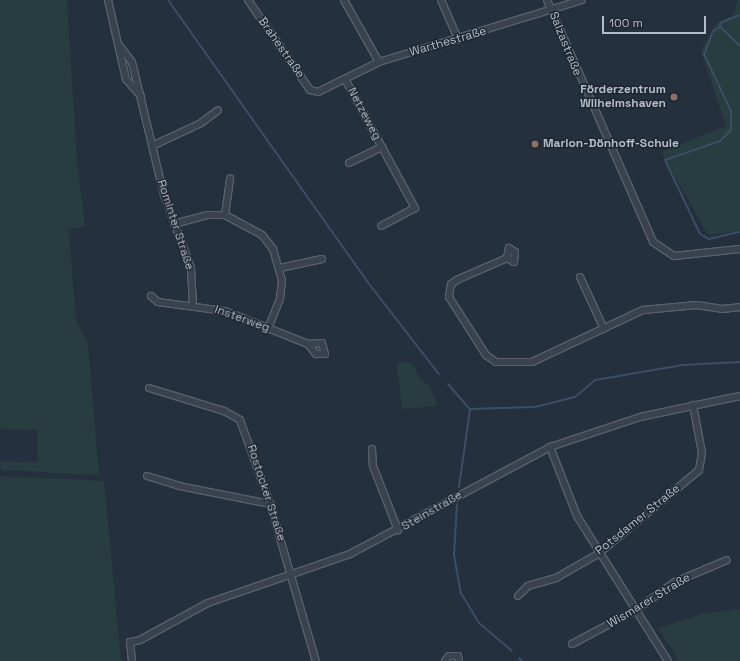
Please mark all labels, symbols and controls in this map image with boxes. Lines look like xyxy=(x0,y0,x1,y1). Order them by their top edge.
scale bar xyxy=(604,8,708,34)
street label: Salzastraße xyxy=(546,10,584,78)
street label: Brahestraße xyxy=(255,15,307,81)
text: 100 m xyxy=(609,15,643,31)
street label: Warthestraße xyxy=(408,24,488,60)
place label: Förderzentrum Wilhelmshaven xyxy=(580,83,666,111)
street label: Netzeweg xyxy=(344,85,384,143)
marker: Förderzentrum Wilhelmshaven xyxy=(669,92,679,102)
place label: Marion-Dönhoff-Schule xyxy=(543,137,679,151)
marker: Marion-Dönhoff-Schule xyxy=(530,139,540,149)
street label: Rominter Straße xyxy=(154,178,196,272)
street label: Insterweg xyxy=(212,302,272,336)
street label: Rostocker Straße xyxy=(244,443,288,543)
street label: Potsdamer Straße xyxy=(593,482,683,558)
street label: Steinstraße xyxy=(399,488,465,534)
street label: Wismarer Straße xyxy=(605,570,693,632)

